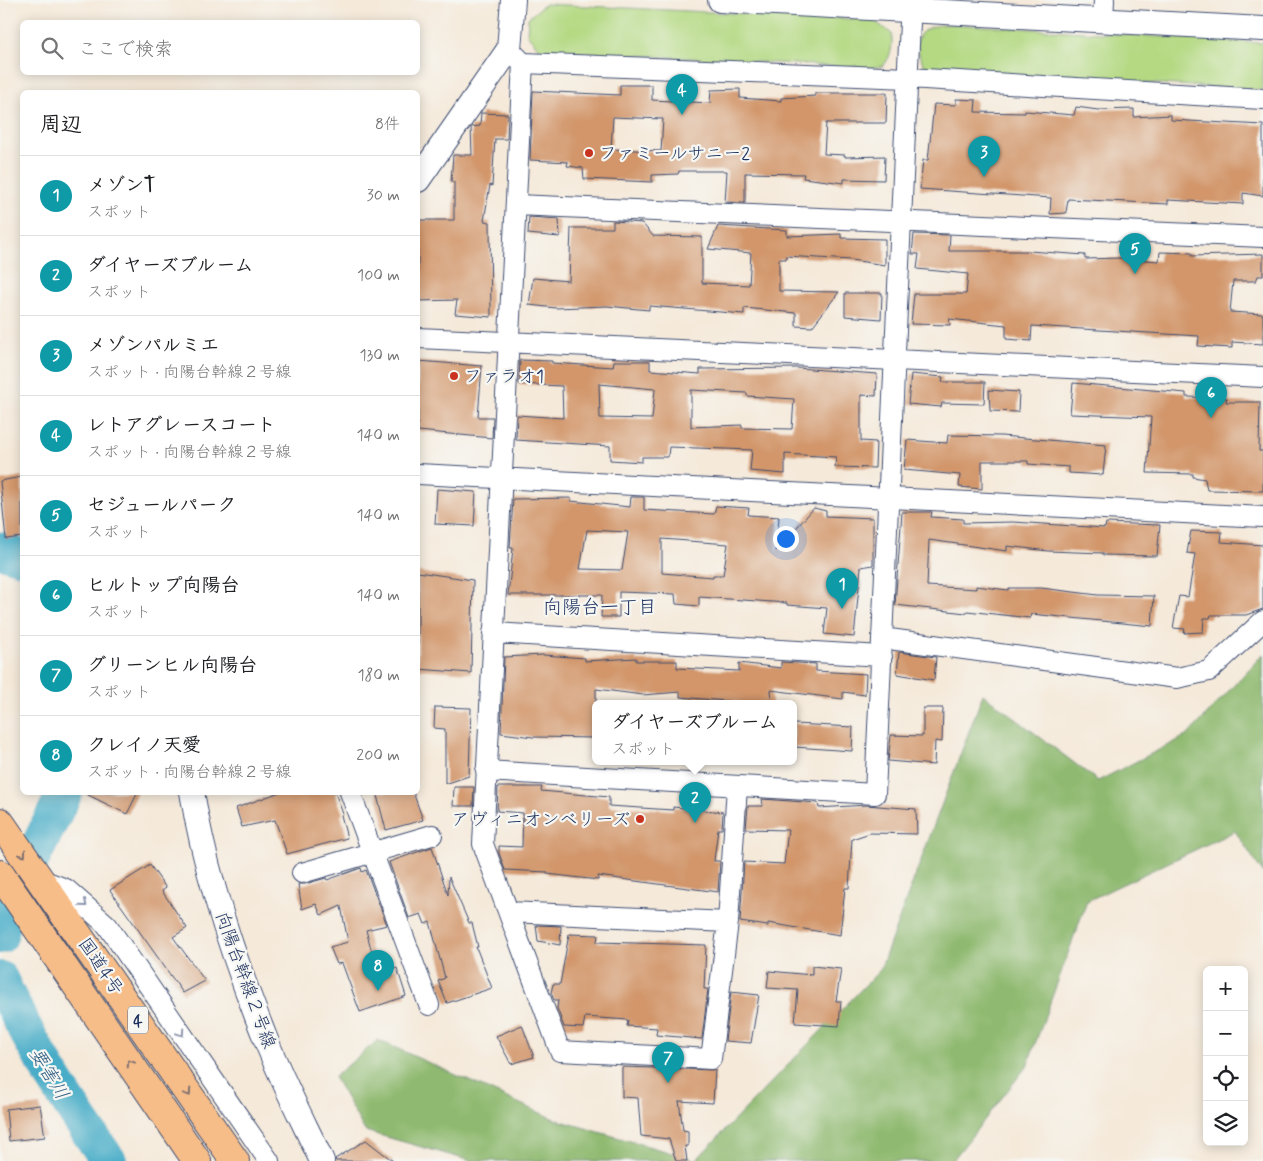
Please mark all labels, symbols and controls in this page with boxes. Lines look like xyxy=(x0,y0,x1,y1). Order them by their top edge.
search box xyxy=(20,20,420,75)
icon: search xyxy=(38,34,66,62)
text: ここで検索 xyxy=(78,37,173,62)
pin: 4 xyxy=(666,74,698,115)
text: 周辺 xyxy=(40,111,82,139)
text: 8件 xyxy=(375,114,400,135)
pin: 3 xyxy=(968,136,1000,177)
place label: ファミールサニー2 xyxy=(599,142,750,166)
marker: ファミールサニー2 xyxy=(583,147,595,159)
text: メゾンT xyxy=(87,173,155,198)
text: 1 xyxy=(52,185,60,206)
text: 30 m xyxy=(367,185,400,206)
text: スポット xyxy=(87,202,151,223)
pin: 5 xyxy=(1119,233,1151,274)
text: ダイヤーズブルーム xyxy=(87,253,253,278)
text: 2 xyxy=(52,265,60,286)
text: 100 m xyxy=(357,265,400,286)
text: スポット xyxy=(87,282,151,303)
text: メゾンパルミエ xyxy=(87,333,219,358)
text: 3 xyxy=(52,345,60,366)
text: 130 m xyxy=(359,345,400,366)
text: スポット · 向陽台幹線２号線 xyxy=(87,362,291,383)
place label: ファラオ1 xyxy=(464,365,544,389)
marker: ファラオ1 xyxy=(448,370,460,382)
pin: 6 xyxy=(1195,377,1227,418)
text: レトアグレースコート xyxy=(87,413,276,438)
text: 4 xyxy=(51,425,61,446)
text: 140 m xyxy=(356,425,400,446)
text: スポット · 向陽台幹線２号線 xyxy=(87,442,291,463)
text: セジュールパーク xyxy=(87,493,236,518)
text: 5 xyxy=(51,505,61,526)
text: 140 m xyxy=(356,505,400,526)
text: スポット xyxy=(87,522,151,543)
your location xyxy=(773,526,799,552)
pin: 1 xyxy=(826,568,858,609)
text: ヒルトップ向陽台 xyxy=(87,573,239,598)
text: 6 xyxy=(52,585,60,606)
text: 140 m xyxy=(356,585,400,606)
district label: 向陽台一丁目 xyxy=(543,595,657,620)
text: スポット xyxy=(87,602,151,623)
text: グリーンヒル向陽台 xyxy=(87,653,257,678)
text: 7 xyxy=(51,665,61,686)
text: 180 m xyxy=(357,665,400,686)
text: スポット xyxy=(87,682,151,703)
popup xyxy=(592,700,797,765)
text: ダイヤーズブルーム xyxy=(611,710,778,735)
text: クレイノ天愛 xyxy=(87,733,201,758)
text: スポット xyxy=(611,739,675,760)
text: 8 xyxy=(51,745,61,766)
text: 200 m xyxy=(356,745,400,766)
text: スポット · 向陽台幹線２号線 xyxy=(87,762,291,783)
pin: 2 xyxy=(679,782,711,823)
place label: アヴィニオンベリーズ xyxy=(451,808,630,832)
marker: アヴィニオンベリーズ xyxy=(634,813,646,825)
one-way arrow xyxy=(18,848,26,857)
one-way arrow xyxy=(78,898,87,907)
street label: 向陽台幹線２号線 xyxy=(209,909,281,1052)
street label: 国道4号 xyxy=(72,933,128,1000)
pin: 8 xyxy=(362,950,394,991)
map controls xyxy=(1203,966,1248,1146)
button: + xyxy=(1203,966,1248,1011)
road number: 4 xyxy=(128,1006,148,1034)
button: − xyxy=(1203,1011,1248,1056)
one-way arrow xyxy=(175,1027,184,1037)
pin: 7 xyxy=(652,1042,684,1083)
water label: 要害川 xyxy=(23,1043,74,1105)
button: locate xyxy=(1203,1056,1248,1101)
one-way arrow xyxy=(127,1059,136,1069)
one-way arrow xyxy=(182,1088,191,1097)
button: layers xyxy=(1203,1101,1248,1146)

